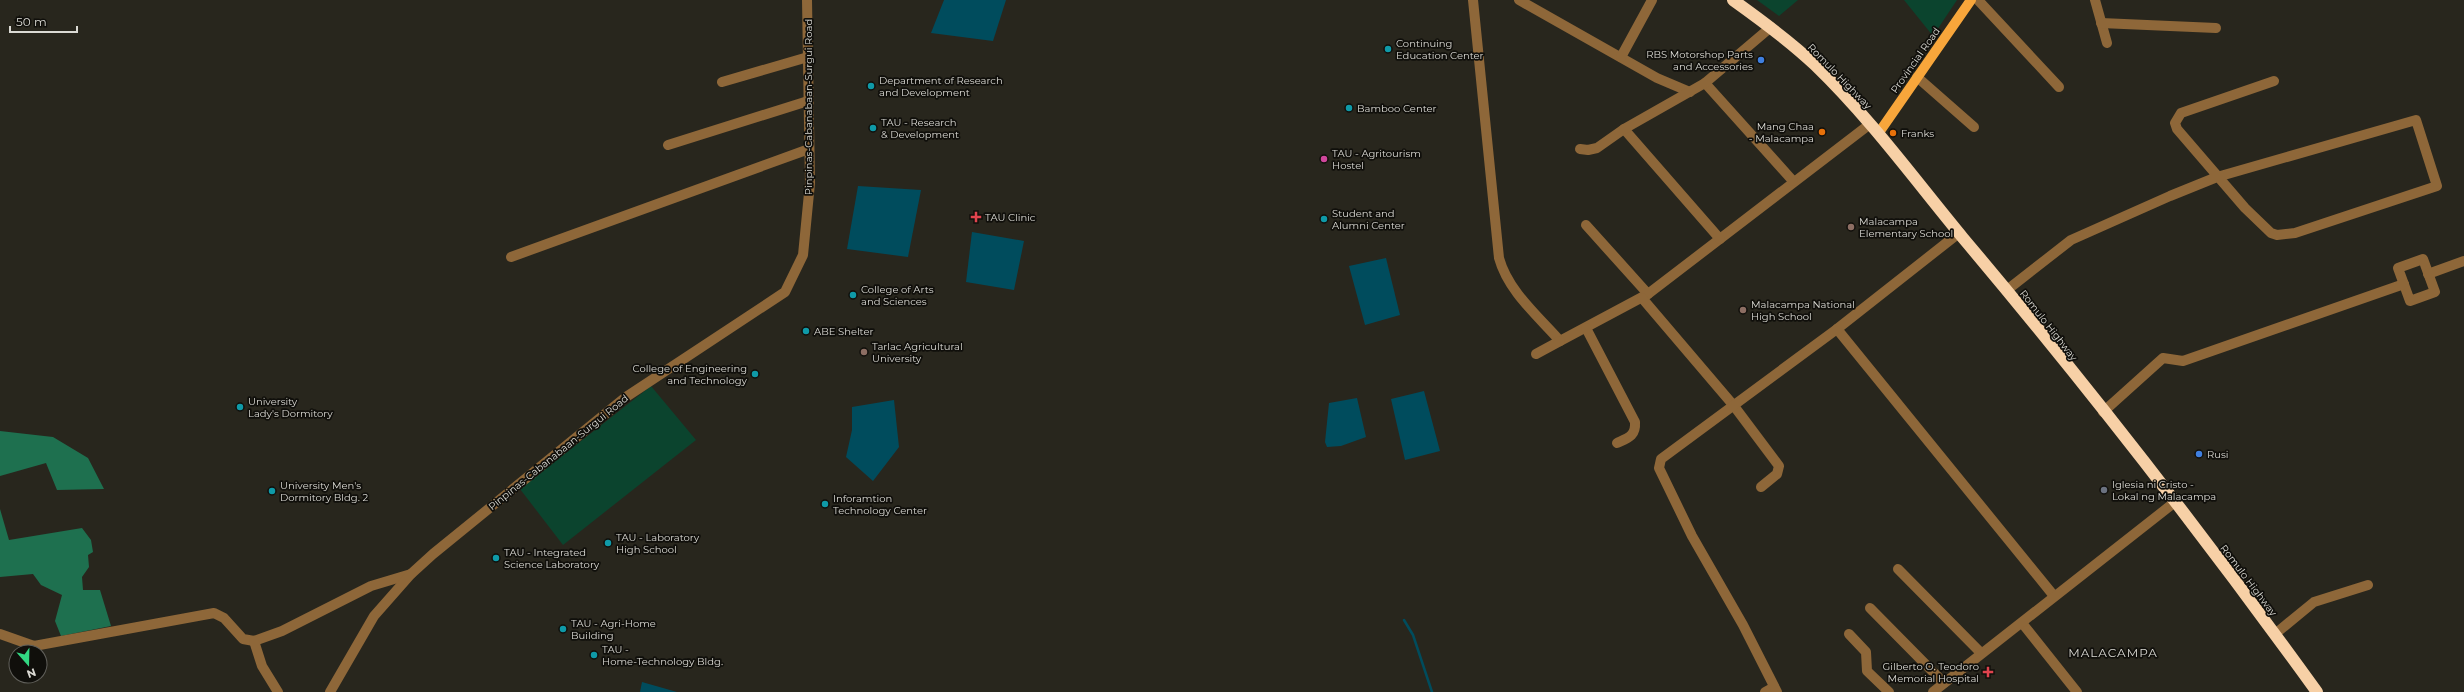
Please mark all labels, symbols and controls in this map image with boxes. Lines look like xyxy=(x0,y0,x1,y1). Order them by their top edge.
scale bar xyxy=(10,8,77,34)
text: 50 m xyxy=(16,14,47,29)
street label: Pinpinas-Cabanabaan-Surgui Road xyxy=(802,19,815,195)
street label: Provincial Road xyxy=(1888,25,1943,96)
place label: Continuing Education Center xyxy=(1396,37,1484,62)
street label: Romulo Highway xyxy=(1805,41,1875,112)
marker: Continuing Education Center xyxy=(1383,44,1393,54)
place label: RBS Motorshop Parts and Accessories xyxy=(1646,48,1753,73)
marker: RBS Motorshop Parts and Accessories xyxy=(1756,55,1766,65)
place label: Department of Research and Development xyxy=(879,74,1003,99)
marker: Department of Research and Development xyxy=(866,81,876,91)
place label: Bamboo Center xyxy=(1357,102,1437,115)
marker: Bamboo Center xyxy=(1344,103,1354,113)
place label: TAU - Research & Development xyxy=(881,116,959,141)
place label: Mang Chaa - Malacampa xyxy=(1749,120,1814,145)
marker: TAU - Research & Development xyxy=(868,123,878,133)
marker: Mang Chaa - Malacampa xyxy=(1817,127,1827,137)
place label: Franks xyxy=(1901,127,1934,140)
marker: Franks xyxy=(1888,128,1898,138)
place label: TAU - Agritourism Hostel xyxy=(1332,147,1421,172)
marker: TAU - Agritourism Hostel xyxy=(1319,154,1329,164)
place label: Student and Alumni Center xyxy=(1332,207,1405,232)
marker: TAU Clinic xyxy=(970,211,982,223)
place label: TAU Clinic xyxy=(985,211,1036,224)
marker: Student and Alumni Center xyxy=(1319,214,1329,224)
place label: Malacampa Elementary School xyxy=(1859,215,1953,240)
marker: Malacampa Elementary School xyxy=(1846,222,1856,232)
place label: College of Arts and Sciences xyxy=(861,283,934,308)
street label: Romulo Highway xyxy=(2017,287,2081,364)
marker: College of Arts and Sciences xyxy=(848,290,858,300)
place label: Malacampa National High School xyxy=(1751,298,1855,323)
marker: Malacampa National High School xyxy=(1738,305,1748,315)
place label: ABE Shelter xyxy=(814,325,874,338)
marker: ABE Shelter xyxy=(801,326,811,336)
place label: Tarlac Agricultural University xyxy=(872,340,963,365)
marker: Tarlac Agricultural University xyxy=(859,347,869,357)
place label: College of Engineering and Technology xyxy=(633,362,748,387)
marker: College of Engineering and Technology xyxy=(750,369,760,379)
street label: Pinpinas-Cabanabaan-Surgui Road xyxy=(486,392,631,513)
place label: University Lady's Dormitory xyxy=(248,395,333,420)
marker: University Lady's Dormitory xyxy=(235,402,245,412)
place label: Rusi xyxy=(2207,448,2229,461)
marker: Rusi xyxy=(2194,449,2204,459)
place label: Iglesia ni Cristo - Lokal ng Malacampa xyxy=(2112,478,2216,503)
place label: University Men's Dormitory Bldg. 2 xyxy=(280,479,368,504)
marker: Iglesia ni Cristo - Lokal ng Malacampa xyxy=(2099,485,2109,495)
marker: University Men's Dormitory Bldg. 2 xyxy=(267,486,277,496)
place label: Inforamtion Technology Center xyxy=(833,492,927,517)
marker: Inforamtion Technology Center xyxy=(820,499,830,509)
place label: TAU - Laboratory High School xyxy=(616,531,700,556)
marker: TAU - Laboratory High School xyxy=(603,538,613,548)
street label: Romulo Highway xyxy=(2217,542,2280,619)
place label: TAU - Integrated Science Laboratory xyxy=(504,546,600,571)
marker: TAU - Integrated Science Laboratory xyxy=(491,553,501,563)
place label: TAU - Agri-Home Building xyxy=(571,617,656,642)
marker: TAU - Agri-Home Building xyxy=(558,624,568,634)
place label: TAU - Home-Technology Bldg. xyxy=(602,643,723,668)
north arrow xyxy=(8,644,48,684)
district label: MALACAMPA xyxy=(2068,645,2158,660)
marker: TAU - Home-Technology Bldg. xyxy=(589,650,599,660)
place label: Gilberto O. Teodoro Memorial Hospital xyxy=(1883,660,1979,685)
text: N xyxy=(25,665,38,681)
marker: Gilberto O. Teodoro Memorial Hospital xyxy=(1982,666,1994,678)

